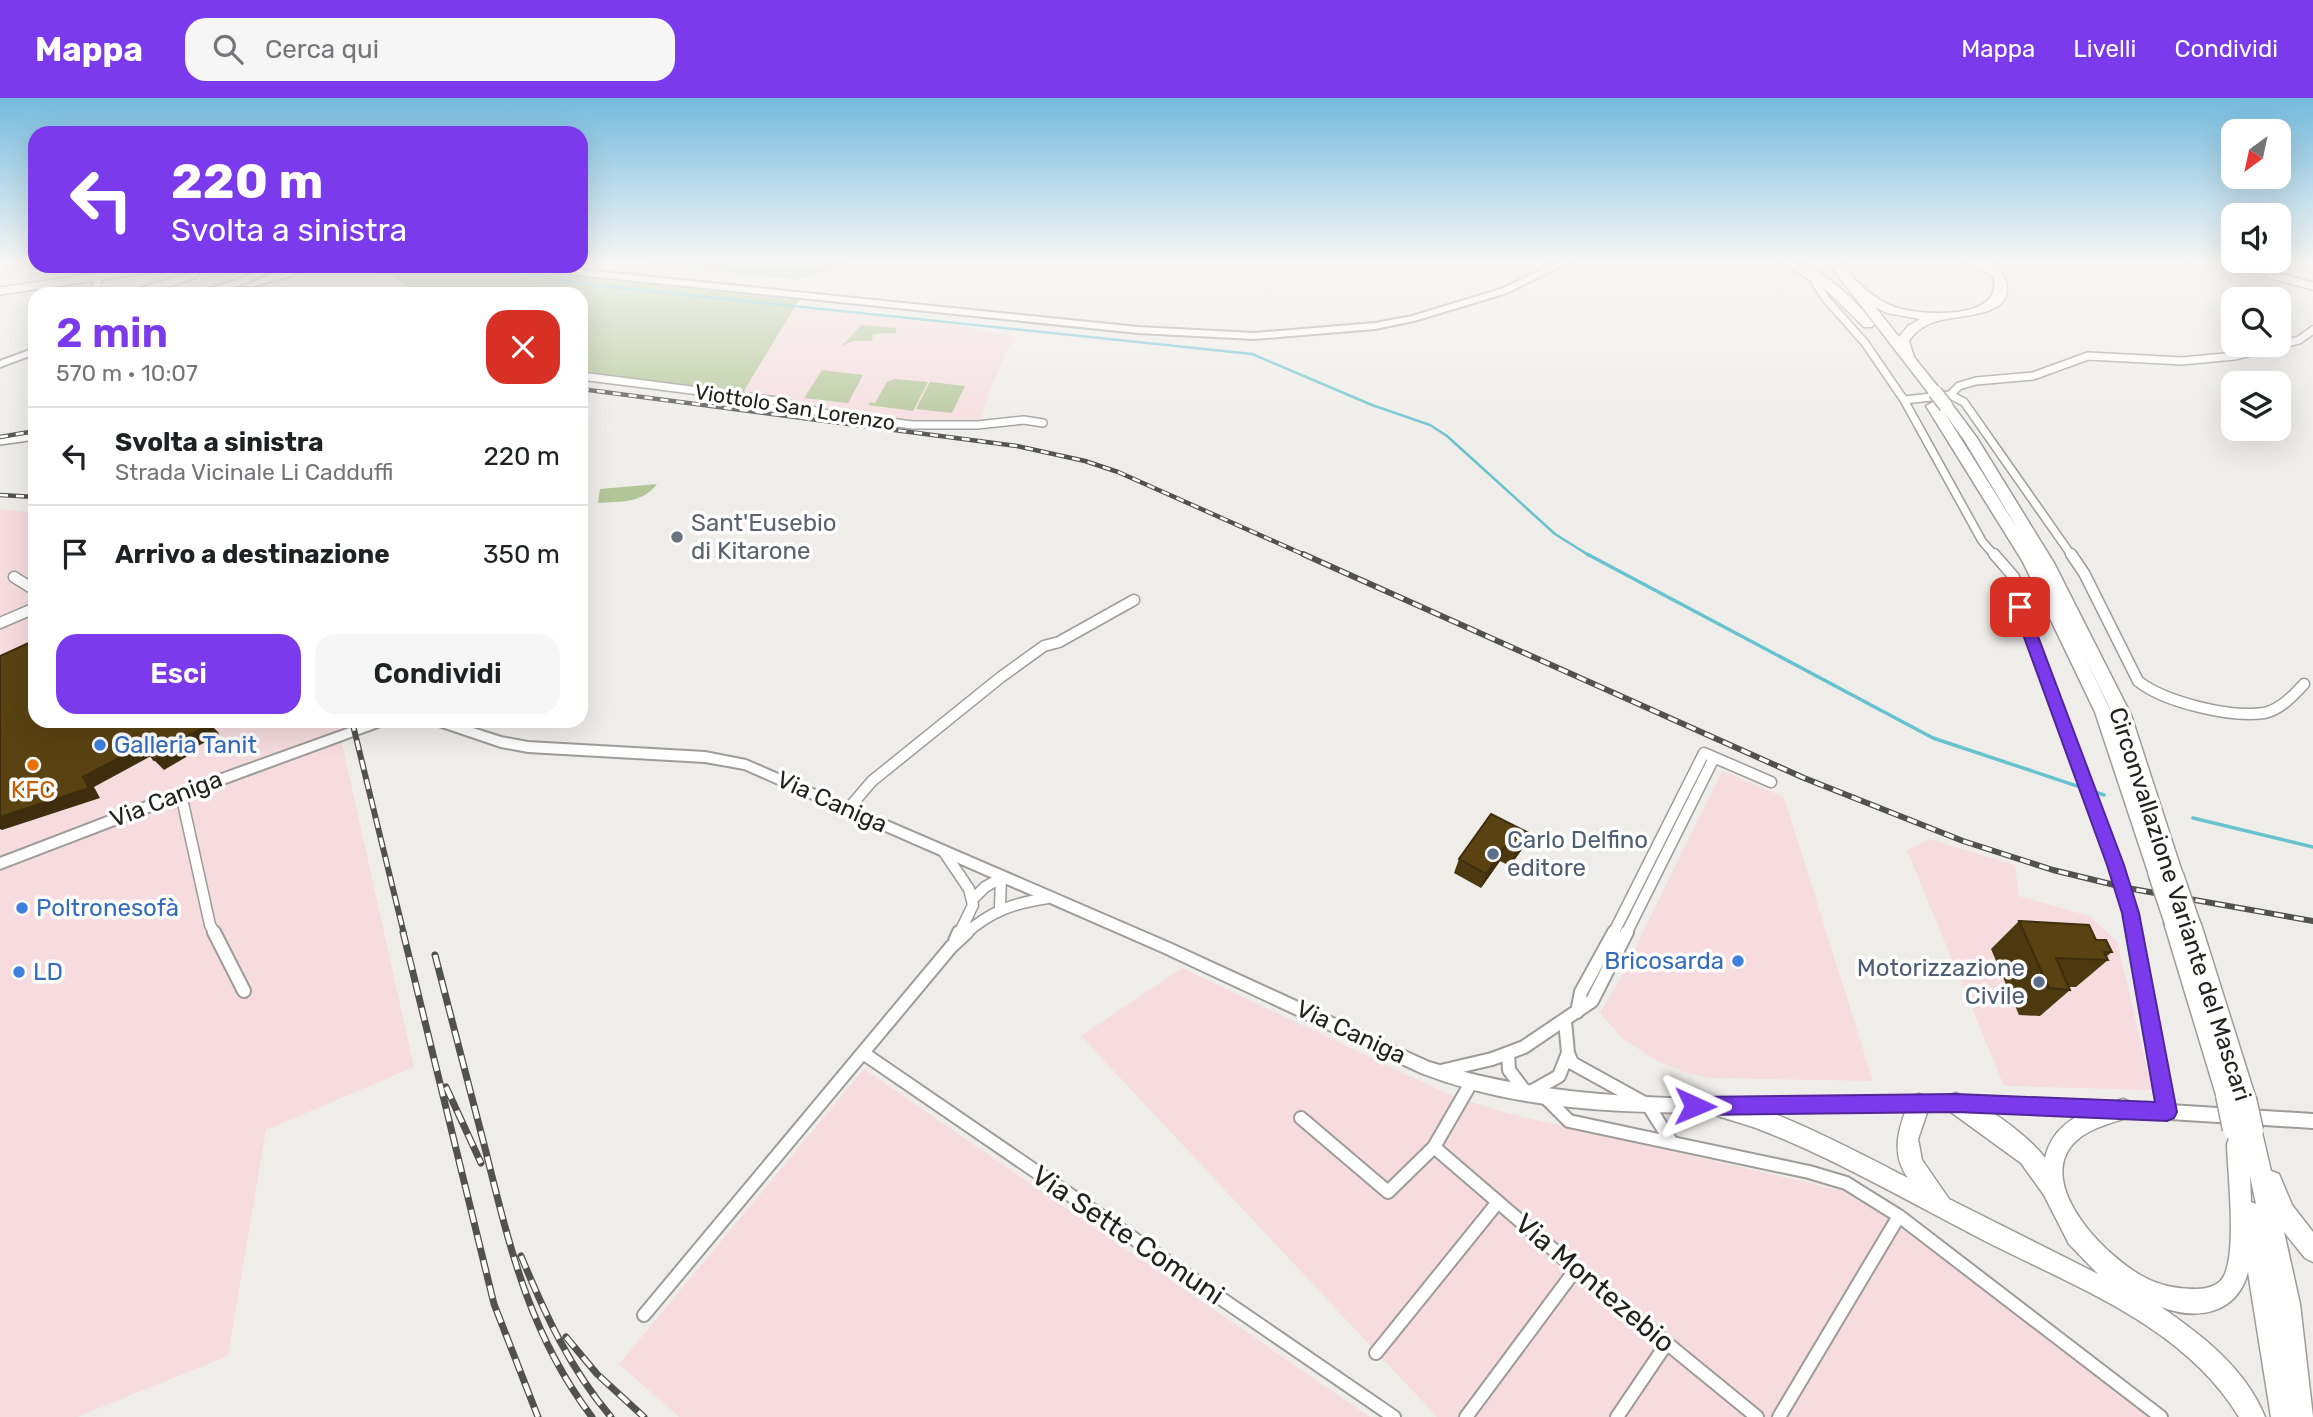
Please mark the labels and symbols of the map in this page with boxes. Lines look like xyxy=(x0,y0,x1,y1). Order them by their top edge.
north arrow xyxy=(2221,119,2291,189)
street label: Viottolo San Lorenzo xyxy=(693,379,897,435)
place label: Sant'Eusebio di Kitarone xyxy=(691,509,837,565)
marker: Sant'Eusebio di Kitarone xyxy=(669,529,685,545)
pin xyxy=(1990,577,2050,637)
street label: Circonvallazione Variante del Mascari xyxy=(2103,704,2257,1104)
place label: Galleria Tanit xyxy=(114,731,257,759)
marker: Galleria Tanit xyxy=(92,737,108,753)
marker: KFC xyxy=(25,757,41,773)
street label: Via Caniga xyxy=(106,765,226,833)
street label: Via Caniga xyxy=(773,765,891,839)
place label: KFC xyxy=(11,776,55,804)
place label: Carlo Delfino editore xyxy=(1507,826,1648,882)
marker: Carlo Delfino editore xyxy=(1485,846,1501,862)
place label: Poltronesofà xyxy=(36,894,179,922)
marker: Poltronesofà xyxy=(14,900,30,916)
place label: Bricosarda xyxy=(1604,947,1724,975)
marker: Bricosarda xyxy=(1730,953,1746,969)
place label: Motorizzazione Civile xyxy=(1857,954,2025,1010)
place label: LD xyxy=(33,958,63,986)
marker: LD xyxy=(11,964,27,980)
marker: Motorizzazione Civile xyxy=(2031,974,2047,990)
street label: Via Caniga xyxy=(1292,994,1410,1070)
position arrow xyxy=(1658,1069,1732,1143)
street label: Via Sette Comuni xyxy=(1026,1158,1230,1312)
street label: Via Montezebio xyxy=(1508,1207,1682,1359)

